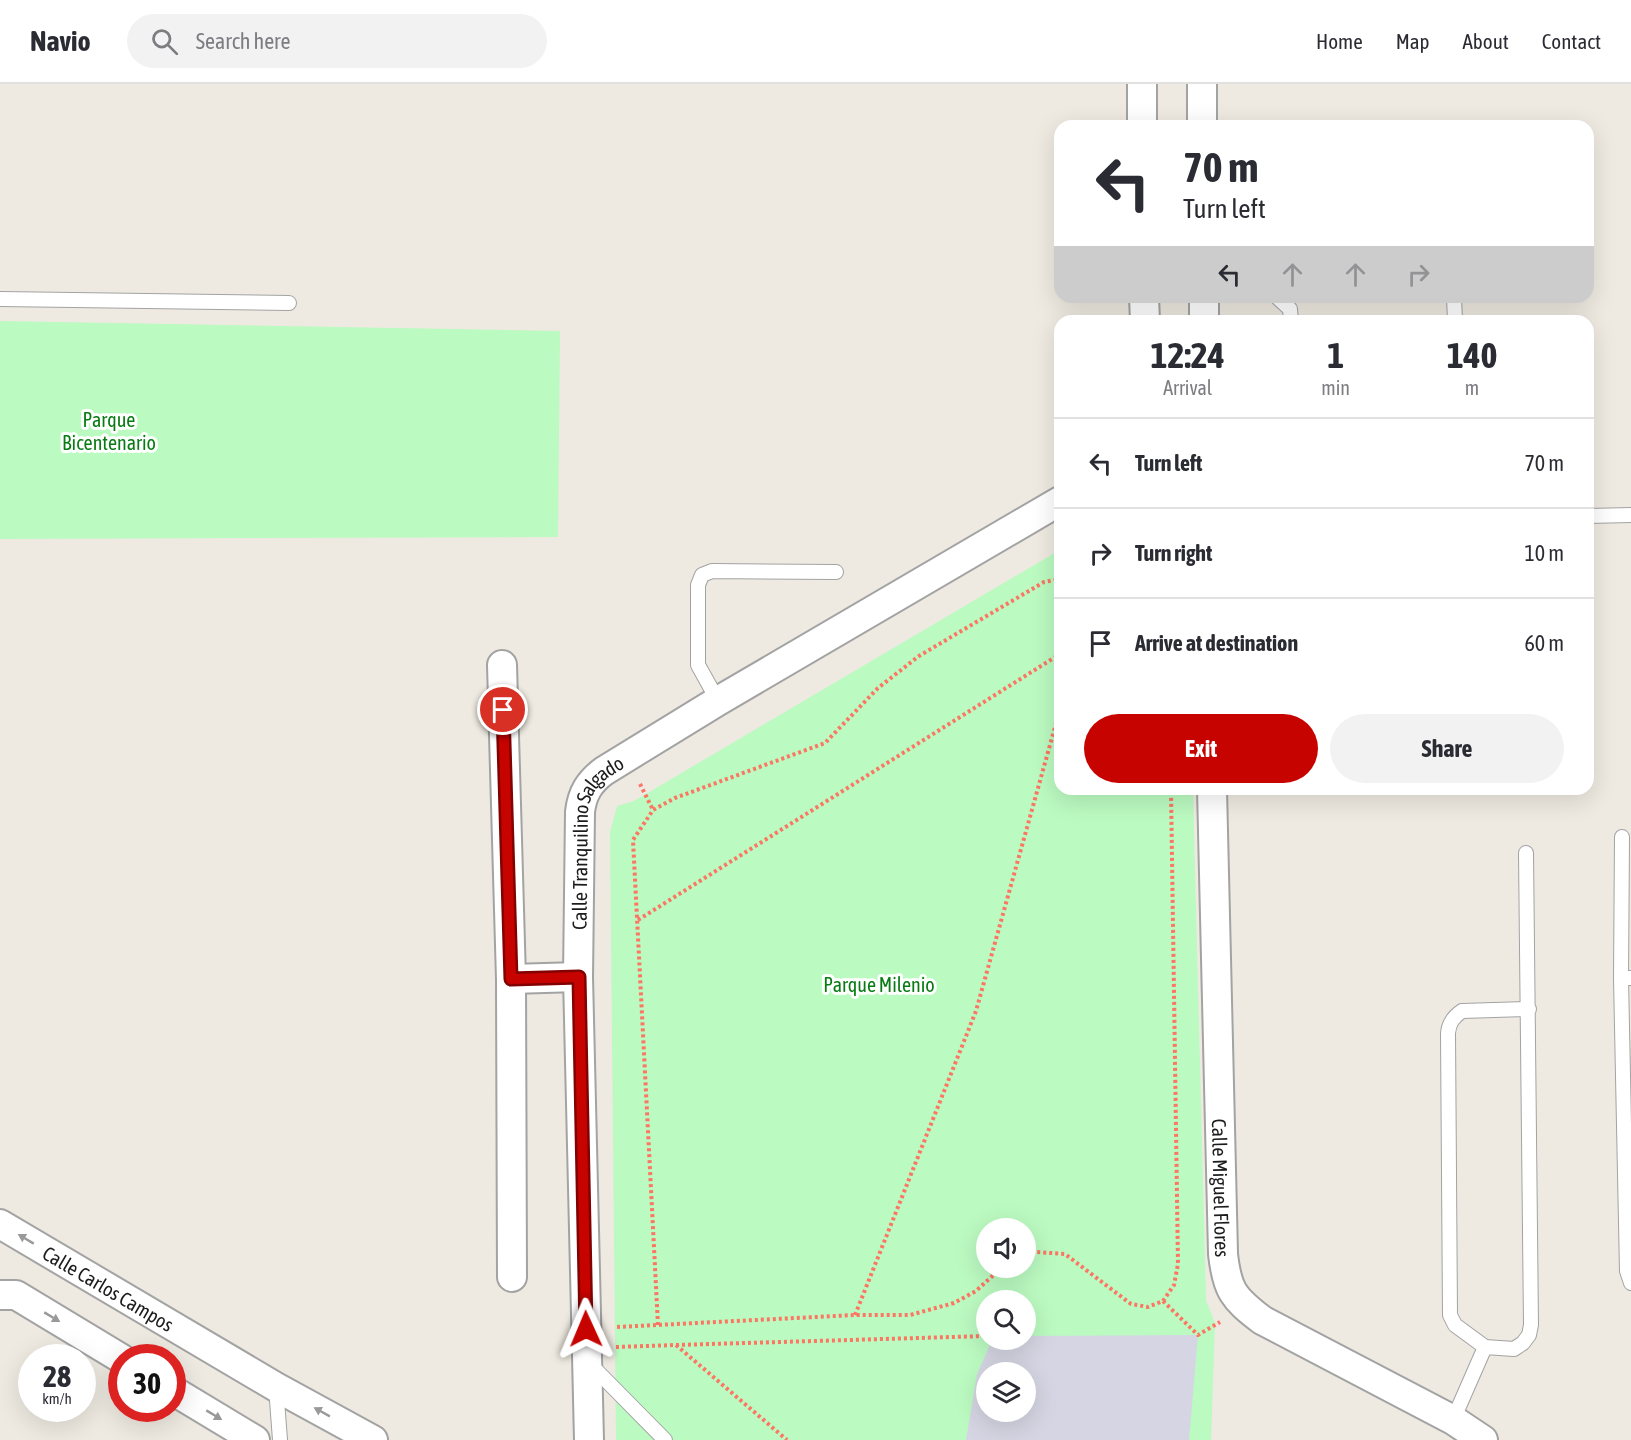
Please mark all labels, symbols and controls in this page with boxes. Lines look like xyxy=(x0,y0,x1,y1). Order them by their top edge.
search box xyxy=(127,14,547,68)
text: Navio xyxy=(30,25,91,57)
icon: search xyxy=(148,25,181,58)
text: Search here xyxy=(196,28,291,54)
text: Home xyxy=(1316,29,1363,53)
text: Map xyxy=(1396,29,1430,53)
text: About xyxy=(1463,29,1509,53)
text: Contact xyxy=(1542,29,1601,53)
text: 70 m xyxy=(1183,143,1258,191)
icon: left xyxy=(1084,144,1162,222)
text: Turn left xyxy=(1183,193,1266,224)
icon: left xyxy=(1213,258,1246,291)
icon: ahead xyxy=(1276,258,1309,291)
icon: ahead xyxy=(1339,258,1372,291)
icon: right xyxy=(1402,258,1435,291)
text: 12:24 xyxy=(1151,334,1225,376)
text: 1 xyxy=(1327,334,1344,376)
text: 140 xyxy=(1447,334,1497,376)
text: Arrival xyxy=(1163,376,1212,399)
text: min xyxy=(1321,376,1350,399)
text: m xyxy=(1465,376,1479,399)
park label: Parque Bicentenario xyxy=(62,408,156,454)
icon: left xyxy=(1084,447,1117,480)
text: Turn left xyxy=(1135,450,1202,476)
text: 70 m xyxy=(1524,450,1564,476)
icon: right xyxy=(1084,537,1117,570)
text: Turn right xyxy=(1135,540,1212,566)
text: 10 m xyxy=(1524,540,1564,566)
icon: arrive xyxy=(1084,627,1117,660)
text: Arrive at destination xyxy=(1135,630,1298,656)
text: 60 m xyxy=(1524,630,1564,656)
pin xyxy=(477,684,528,735)
icon: arrive xyxy=(486,693,519,726)
button: Exit xyxy=(1084,714,1318,783)
button: Share xyxy=(1330,714,1564,783)
street label: Calle Tranquilino Salgado xyxy=(567,750,627,930)
park label: Parque Milenio xyxy=(823,973,935,996)
street label: Calle Miguel Flores xyxy=(1208,1118,1235,1257)
map controls xyxy=(976,1218,1036,1422)
button: sound xyxy=(976,1218,1036,1278)
one-way arrow xyxy=(18,1234,34,1245)
street label: Calle Carlos Campos xyxy=(39,1241,178,1336)
button: search xyxy=(976,1290,1036,1350)
position arrow xyxy=(554,1297,618,1361)
one-way arrow xyxy=(44,1312,60,1323)
speed limit sign: 30 xyxy=(108,1344,186,1422)
text: 28 xyxy=(43,1359,71,1393)
button: layers xyxy=(976,1362,1036,1422)
text: km/h xyxy=(42,1390,72,1407)
one-way arrow xyxy=(313,1407,330,1417)
one-way arrow xyxy=(206,1410,223,1420)

